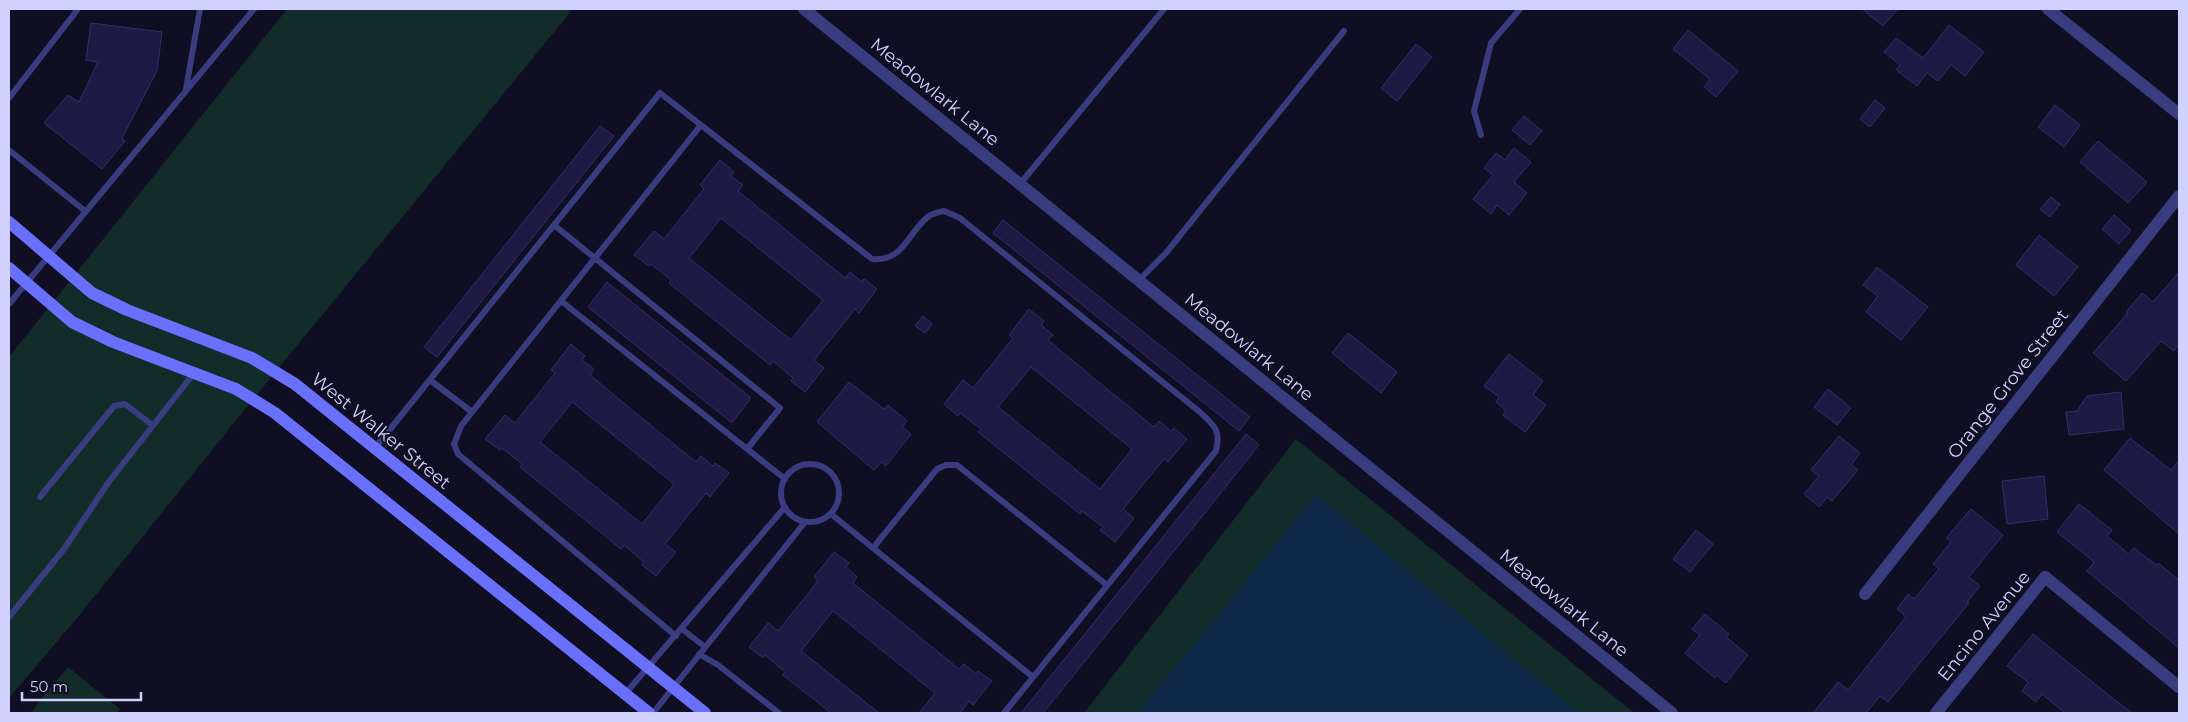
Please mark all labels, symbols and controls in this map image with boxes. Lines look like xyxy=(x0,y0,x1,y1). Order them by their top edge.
street label: Meadowlark Lane xyxy=(866,33,1004,151)
street label: Meadowlark Lane xyxy=(1180,288,1318,406)
street label: Orange Grove Street xyxy=(1943,305,2073,463)
street label: West Walker Street xyxy=(307,368,455,494)
street label: Meadowlark Lane xyxy=(1495,544,1633,662)
street label: Encino Avenue xyxy=(1933,566,2035,685)
scale bar xyxy=(22,670,141,702)
text: 50 m xyxy=(30,677,68,696)

